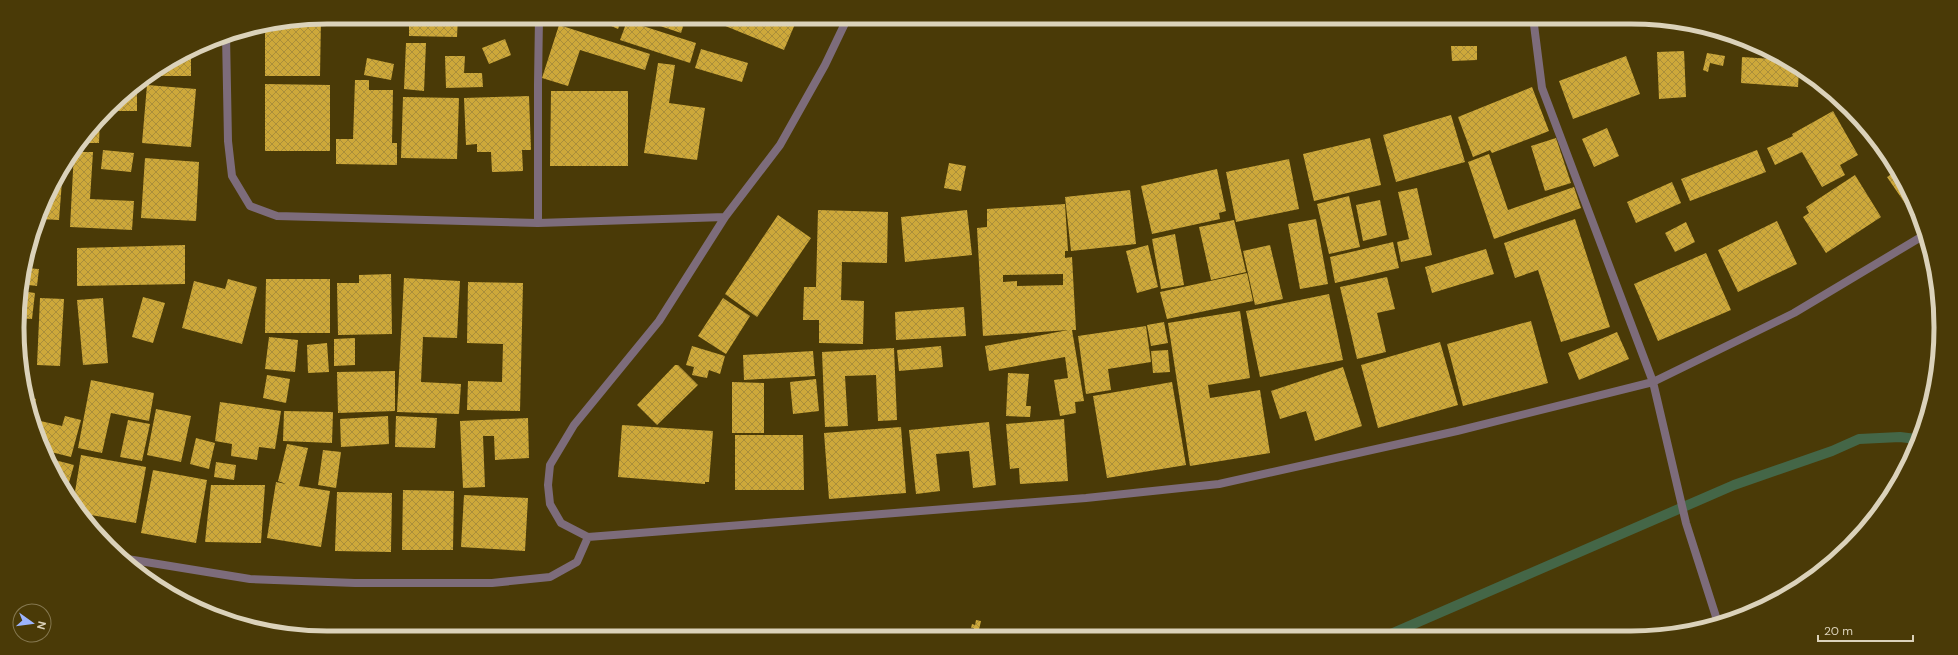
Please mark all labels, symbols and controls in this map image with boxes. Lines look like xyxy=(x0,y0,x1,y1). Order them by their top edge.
north arrow xyxy=(12,603,52,643)
scale bar xyxy=(1818,617,1913,643)
text: N xyxy=(34,620,49,631)
text: 20 m xyxy=(1824,623,1853,639)

